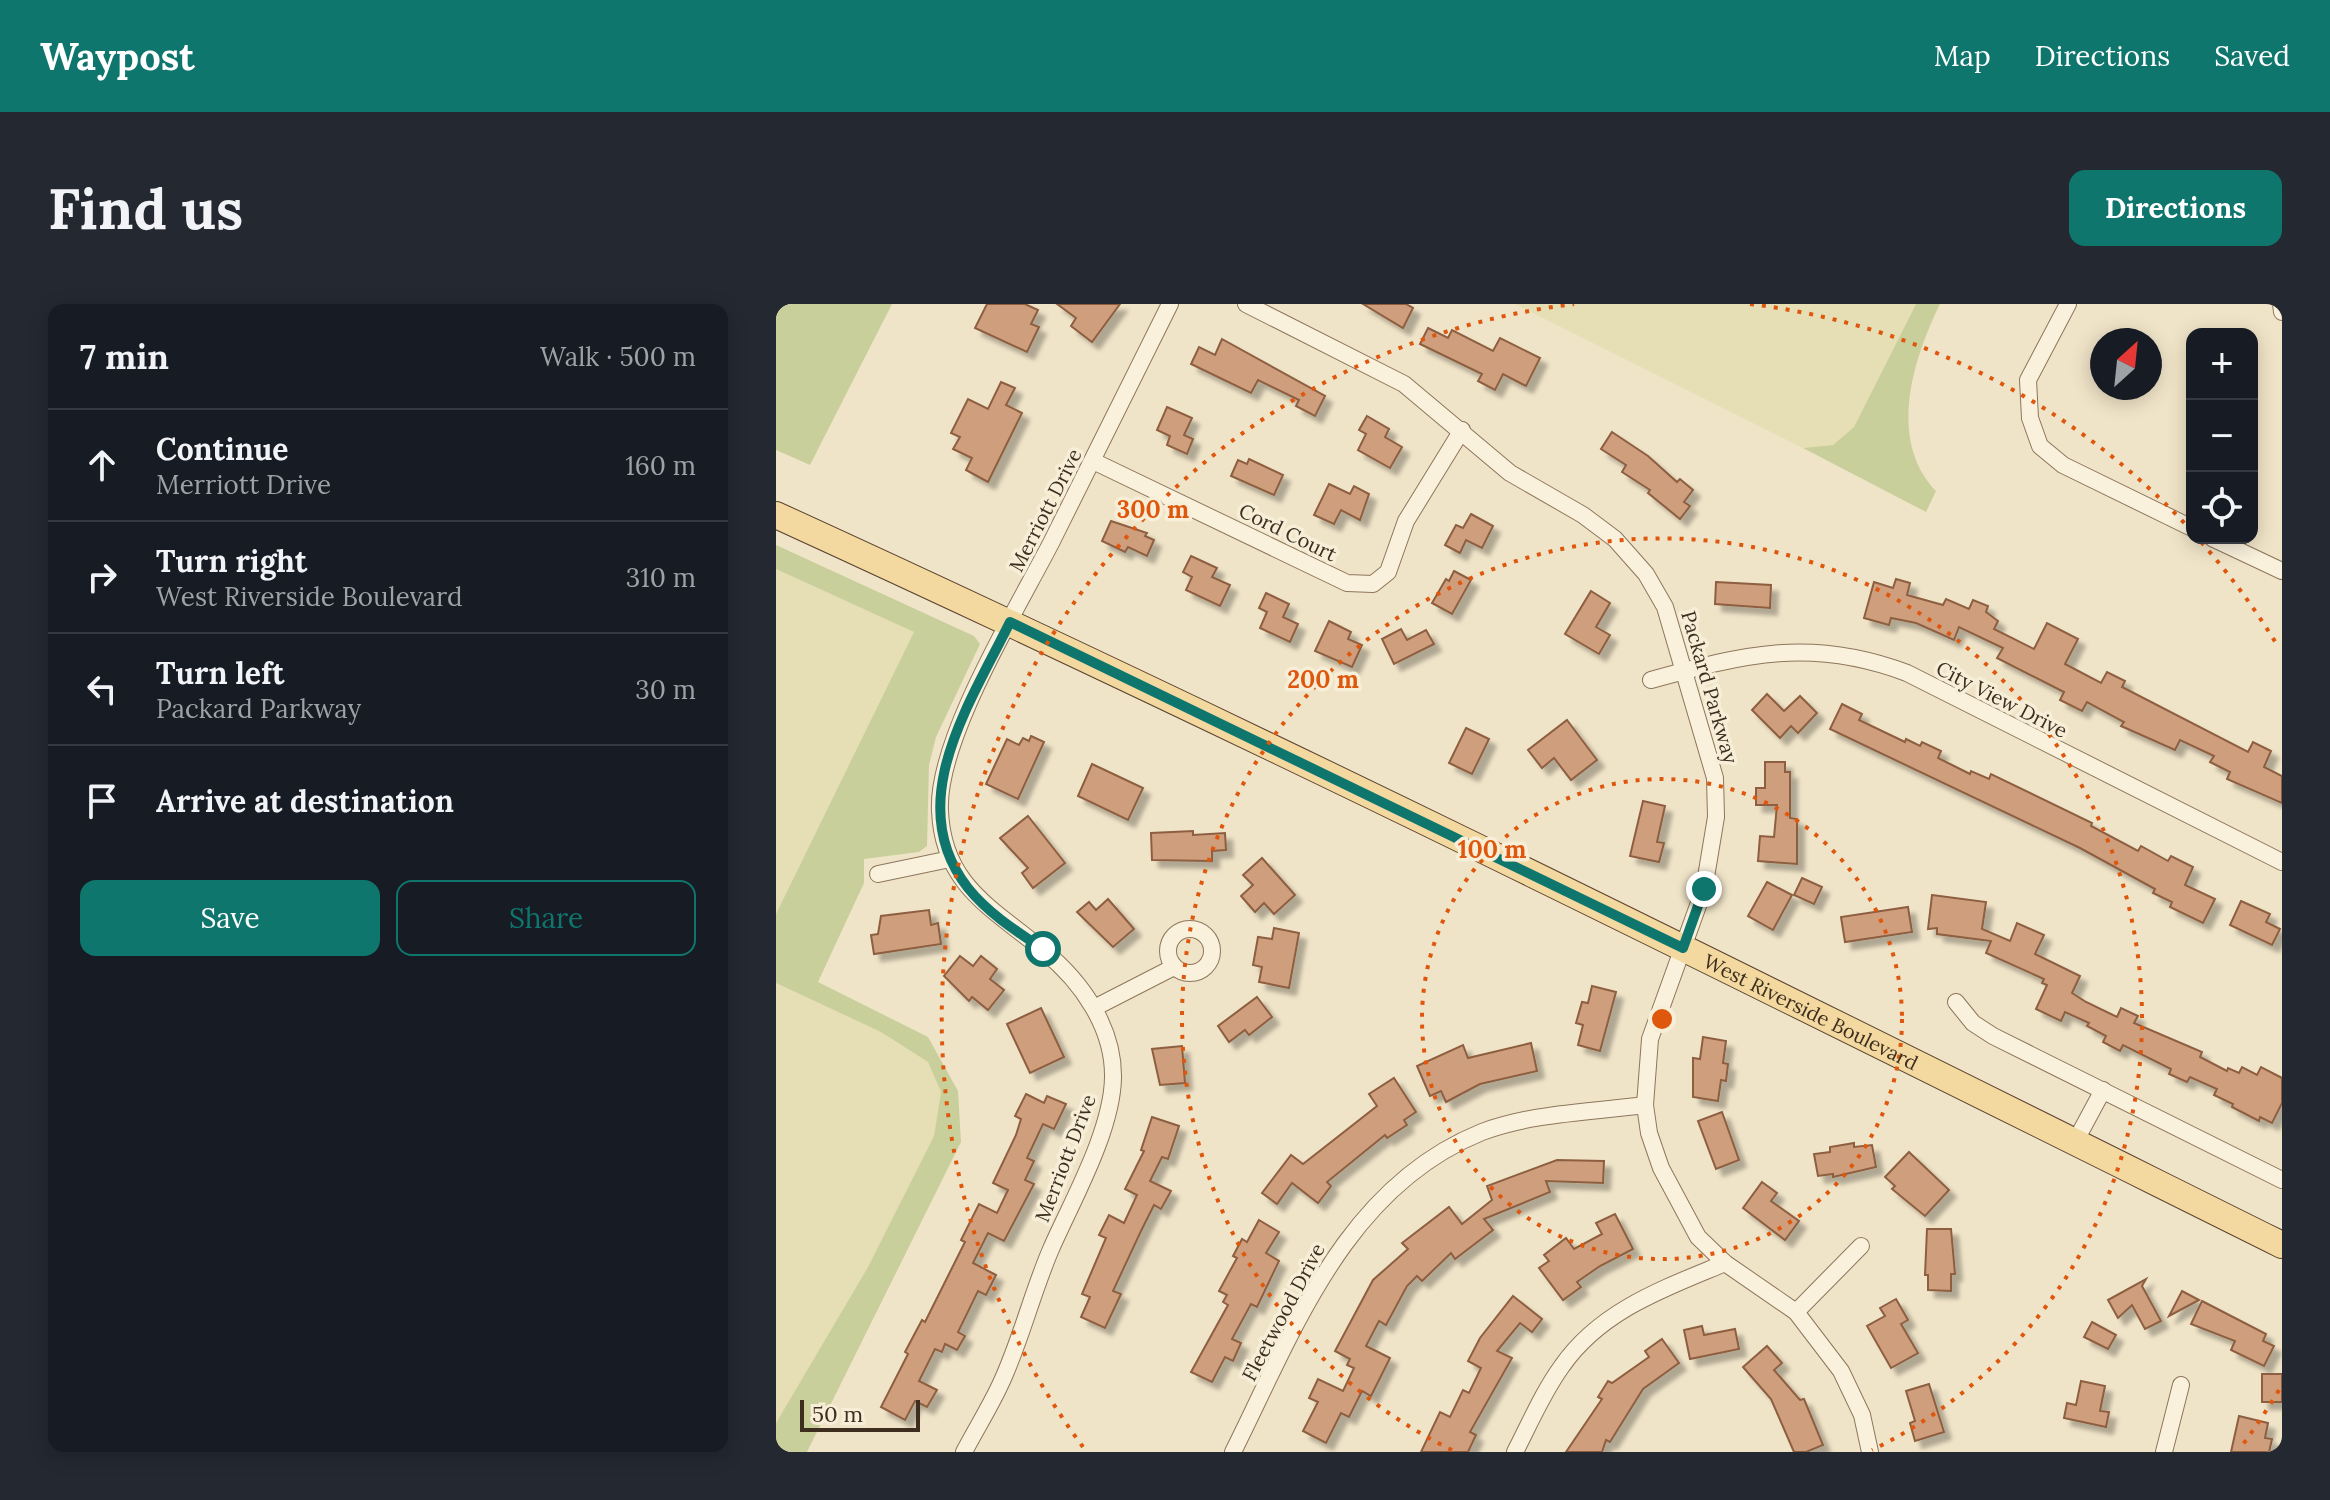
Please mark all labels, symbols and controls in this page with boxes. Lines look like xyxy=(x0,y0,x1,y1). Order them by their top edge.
text: Waypost xyxy=(40,32,195,80)
text: Map xyxy=(1934,38,1991,74)
text: Directions xyxy=(2035,38,2170,74)
text: Saved xyxy=(2214,38,2290,74)
button: Directions xyxy=(2069,170,2282,246)
text: Find us xyxy=(48,173,243,244)
north arrow xyxy=(2090,328,2162,400)
map controls xyxy=(2186,328,2258,544)
button: + xyxy=(2186,328,2258,400)
text: 7 min xyxy=(80,335,169,378)
text: Walk · 500 m xyxy=(540,340,696,373)
button: − xyxy=(2186,400,2258,472)
text: Continue xyxy=(156,430,288,468)
icon: ahead xyxy=(80,443,124,487)
street label: Merriott Drive xyxy=(1003,444,1087,576)
text: 160 m xyxy=(625,449,696,482)
text: Merriott Drive xyxy=(156,468,331,501)
button: locate xyxy=(2186,472,2258,544)
text: 300 m xyxy=(1117,494,1189,525)
street label: Cord Court xyxy=(1235,498,1341,566)
text: Turn right xyxy=(156,542,307,580)
icon: right xyxy=(80,555,124,599)
text: 310 m xyxy=(626,561,696,594)
text: West Riverside Boulevard xyxy=(156,580,463,613)
street label: Packard Parkway xyxy=(1676,608,1744,767)
text: Turn left xyxy=(156,654,284,692)
street label: City View Drive xyxy=(1932,655,2072,743)
text: 200 m xyxy=(1287,664,1359,695)
icon: left xyxy=(80,667,124,711)
text: 30 m xyxy=(635,673,696,706)
text: Packard Parkway xyxy=(156,692,361,725)
icon: arrive xyxy=(80,779,124,823)
text: Arrive at destination xyxy=(156,782,454,820)
text: 100 m xyxy=(1458,834,1526,865)
route end xyxy=(1686,871,1722,907)
button: Save xyxy=(80,880,380,956)
button: Share xyxy=(396,880,696,956)
route start xyxy=(1025,931,1061,967)
street label: West Riverside Boulevard xyxy=(1700,948,1922,1075)
centre of rings xyxy=(1648,1005,1676,1033)
street label: Merriott Drive xyxy=(1029,1091,1101,1225)
street label: Fleetwood Drive xyxy=(1236,1239,1330,1385)
scale bar xyxy=(800,1396,920,1432)
text: 50 m xyxy=(812,1400,863,1428)

